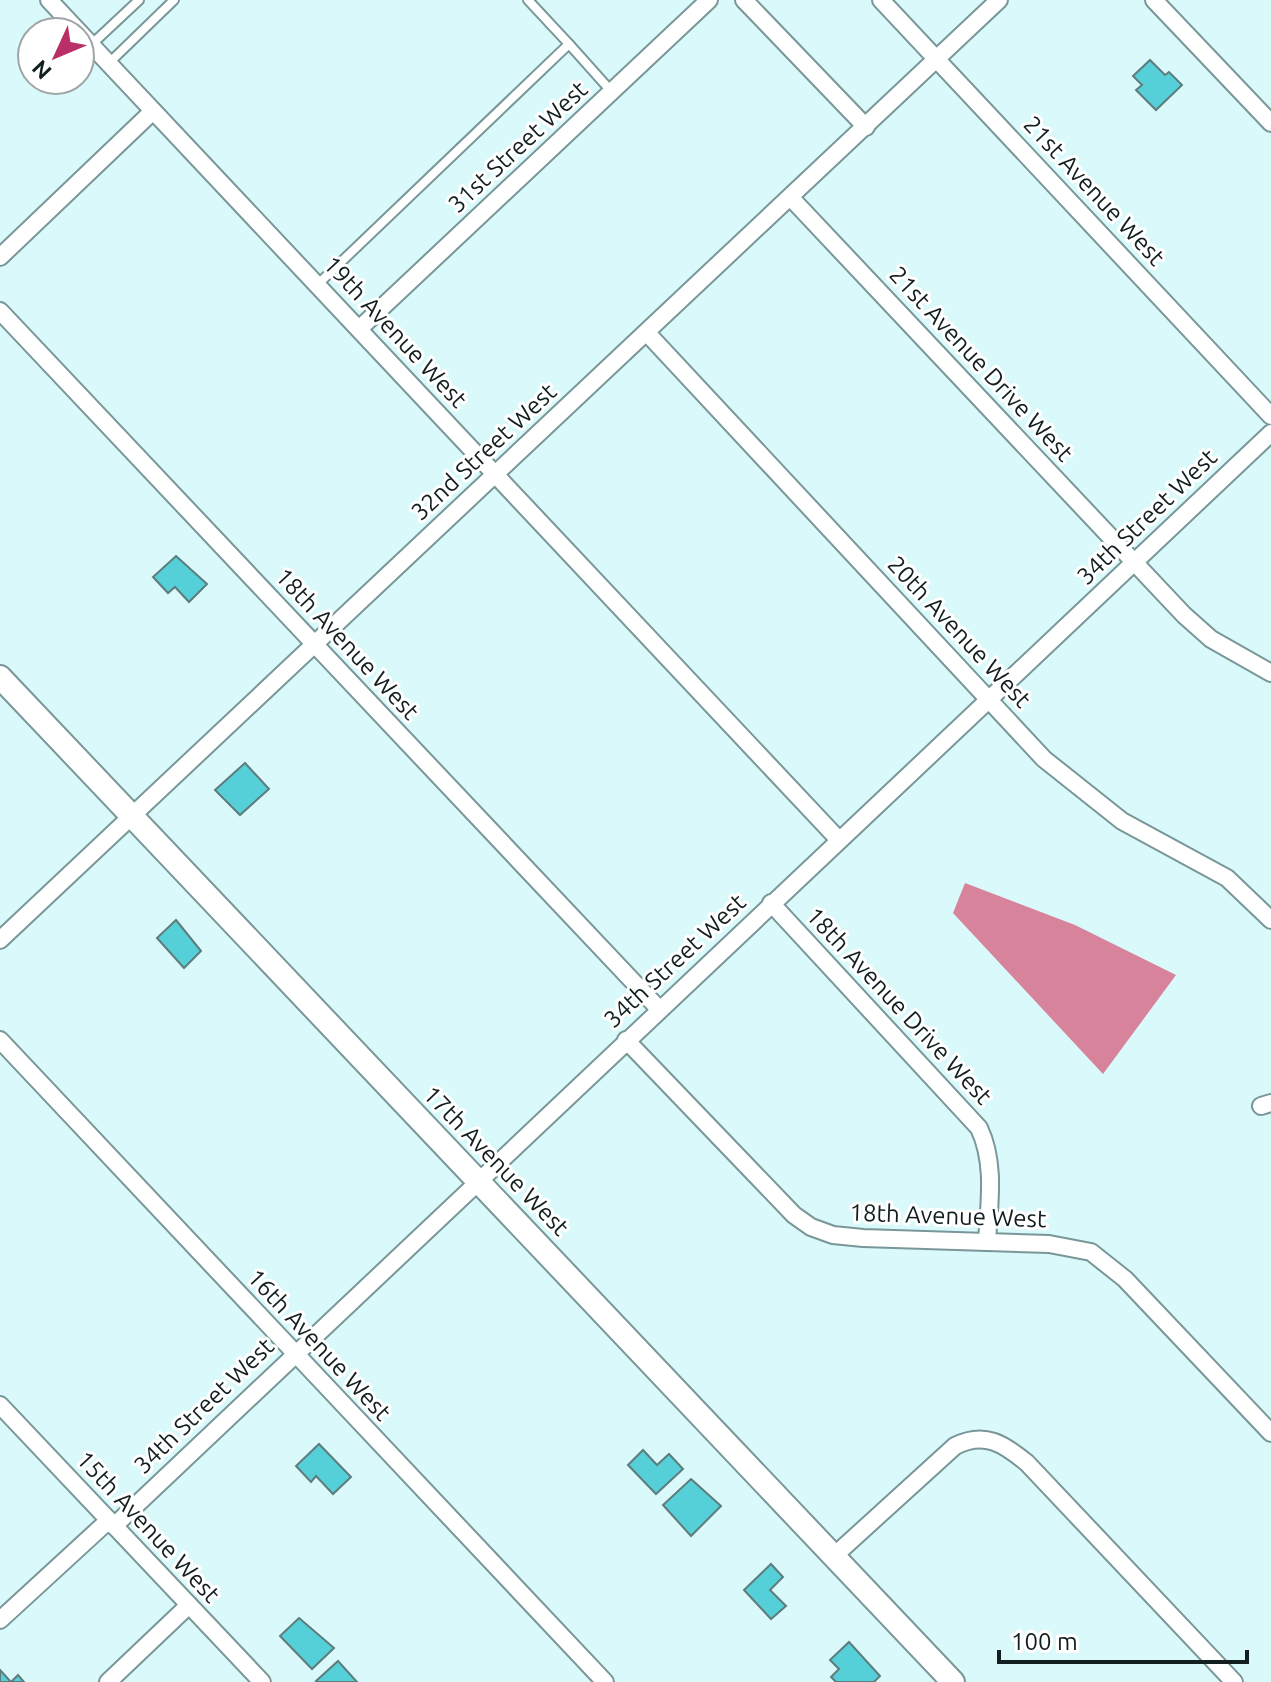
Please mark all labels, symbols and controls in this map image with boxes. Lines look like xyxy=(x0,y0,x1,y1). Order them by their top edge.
north arrow xyxy=(16,16,96,96)
text: N xyxy=(27,56,56,85)
street label: 31st Street West xyxy=(443,75,593,218)
street label: 21st Avenue West xyxy=(1018,111,1171,271)
street label: 19th Avenue West xyxy=(318,250,473,413)
street label: 21st Avenue Drive West xyxy=(884,261,1079,467)
street label: 32nd Street West xyxy=(406,377,562,526)
street label: 34th Street West xyxy=(1071,443,1222,590)
street label: 20th Avenue West xyxy=(882,550,1037,713)
street label: 18th Avenue West xyxy=(270,562,425,725)
street label: 34th Street West xyxy=(598,888,751,1033)
street label: 18th Avenue Drive West xyxy=(801,902,998,1110)
street label: 17th Avenue West xyxy=(418,1080,575,1241)
street label: 18th Avenue West xyxy=(849,1199,1047,1232)
street label: 16th Avenue West xyxy=(242,1263,397,1426)
street label: 34th Street West xyxy=(128,1332,279,1479)
street label: 15th Avenue West xyxy=(71,1445,226,1608)
scale bar xyxy=(999,1614,1247,1664)
text: 100 m xyxy=(1011,1628,1078,1655)

